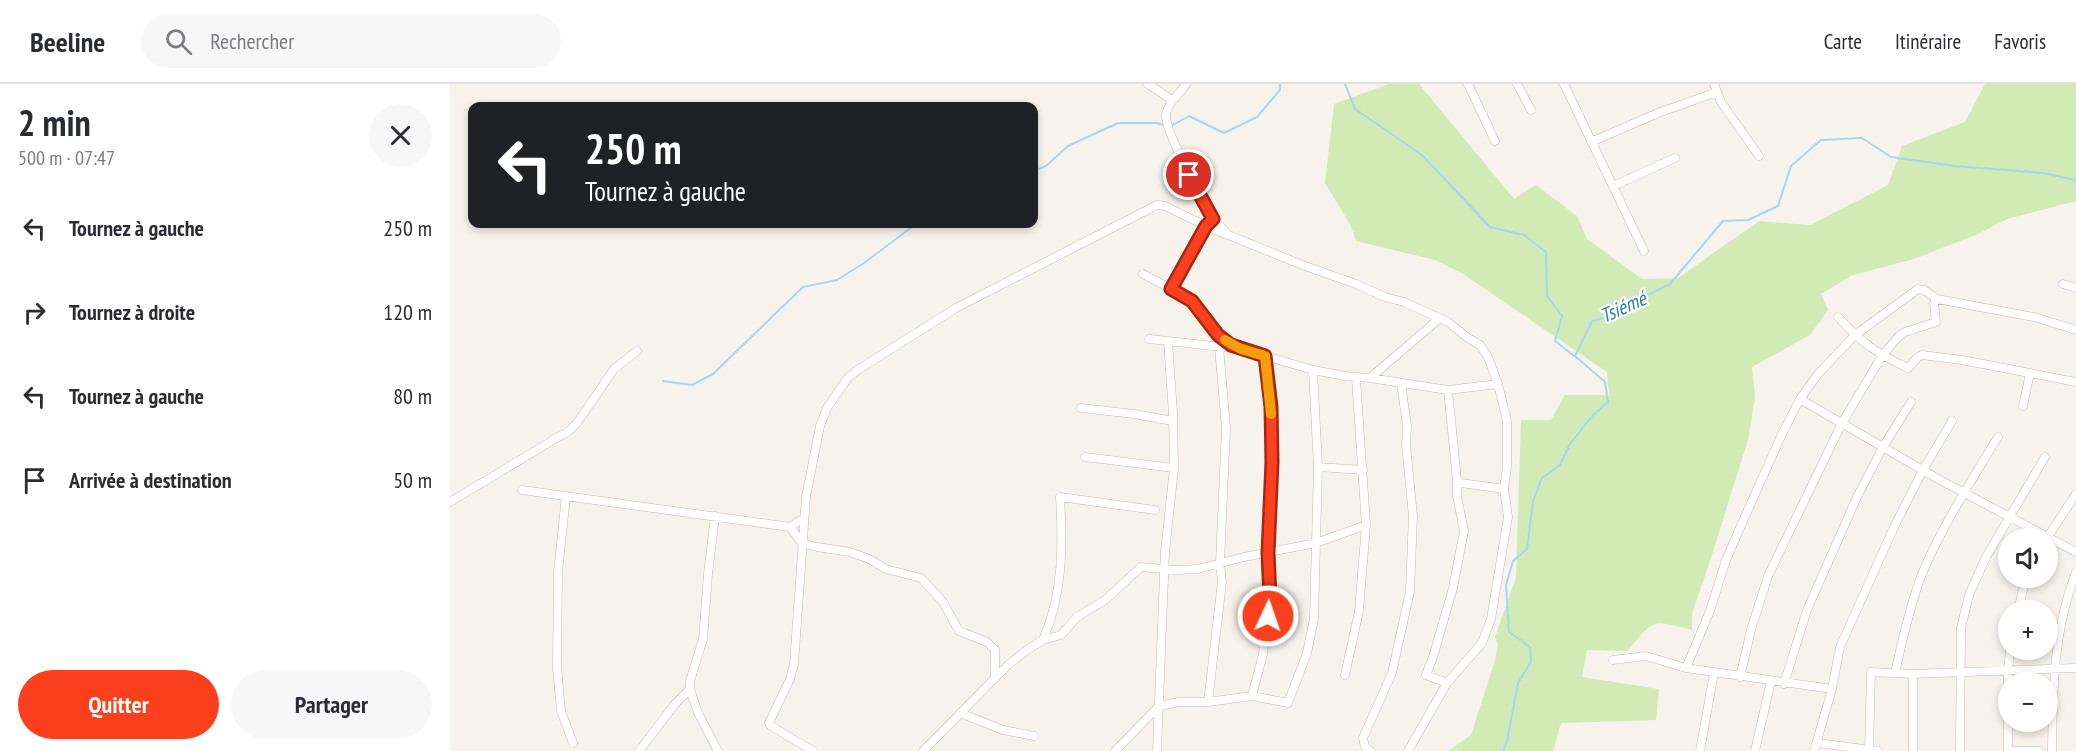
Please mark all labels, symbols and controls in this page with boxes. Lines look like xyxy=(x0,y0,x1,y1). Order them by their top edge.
search box xyxy=(141,14,561,68)
text: Beeline xyxy=(30,23,105,60)
icon: search xyxy=(162,25,195,58)
text: Rechercher xyxy=(210,27,294,55)
text: Carte xyxy=(1824,28,1862,55)
text: Itinéraire xyxy=(1895,28,1961,55)
text: Favoris xyxy=(1994,28,2046,55)
text: 2 min xyxy=(18,99,91,146)
button: close xyxy=(369,104,432,167)
text: 250 m xyxy=(585,121,682,176)
icon: left xyxy=(486,126,564,204)
text: 500 m · 07:47 xyxy=(18,145,115,171)
pin xyxy=(1163,149,1214,200)
icon: arrive xyxy=(1172,158,1205,191)
text: Tournez à gauche xyxy=(585,174,746,208)
icon: left xyxy=(18,212,51,245)
text: Tournez à gauche xyxy=(69,214,204,242)
text: 250 m xyxy=(383,214,432,242)
water label: Tsiémé xyxy=(1596,285,1652,329)
icon: right xyxy=(18,296,51,329)
text: Tournez à droite xyxy=(69,298,195,326)
text: 120 m xyxy=(383,298,432,326)
icon: left xyxy=(18,380,51,413)
text: Tournez à gauche xyxy=(69,382,204,410)
text: 80 m xyxy=(393,382,432,410)
icon: arrive xyxy=(18,464,51,497)
text: Arrivée à destination xyxy=(69,466,232,494)
text: 50 m xyxy=(393,466,432,494)
map controls xyxy=(1998,528,2058,732)
button: sound xyxy=(1998,528,2058,588)
position arrow xyxy=(1236,584,1300,648)
button: + xyxy=(1998,600,2058,660)
button: Quitter xyxy=(18,670,219,739)
button: Partager xyxy=(231,670,432,739)
button: − xyxy=(1998,672,2058,732)

